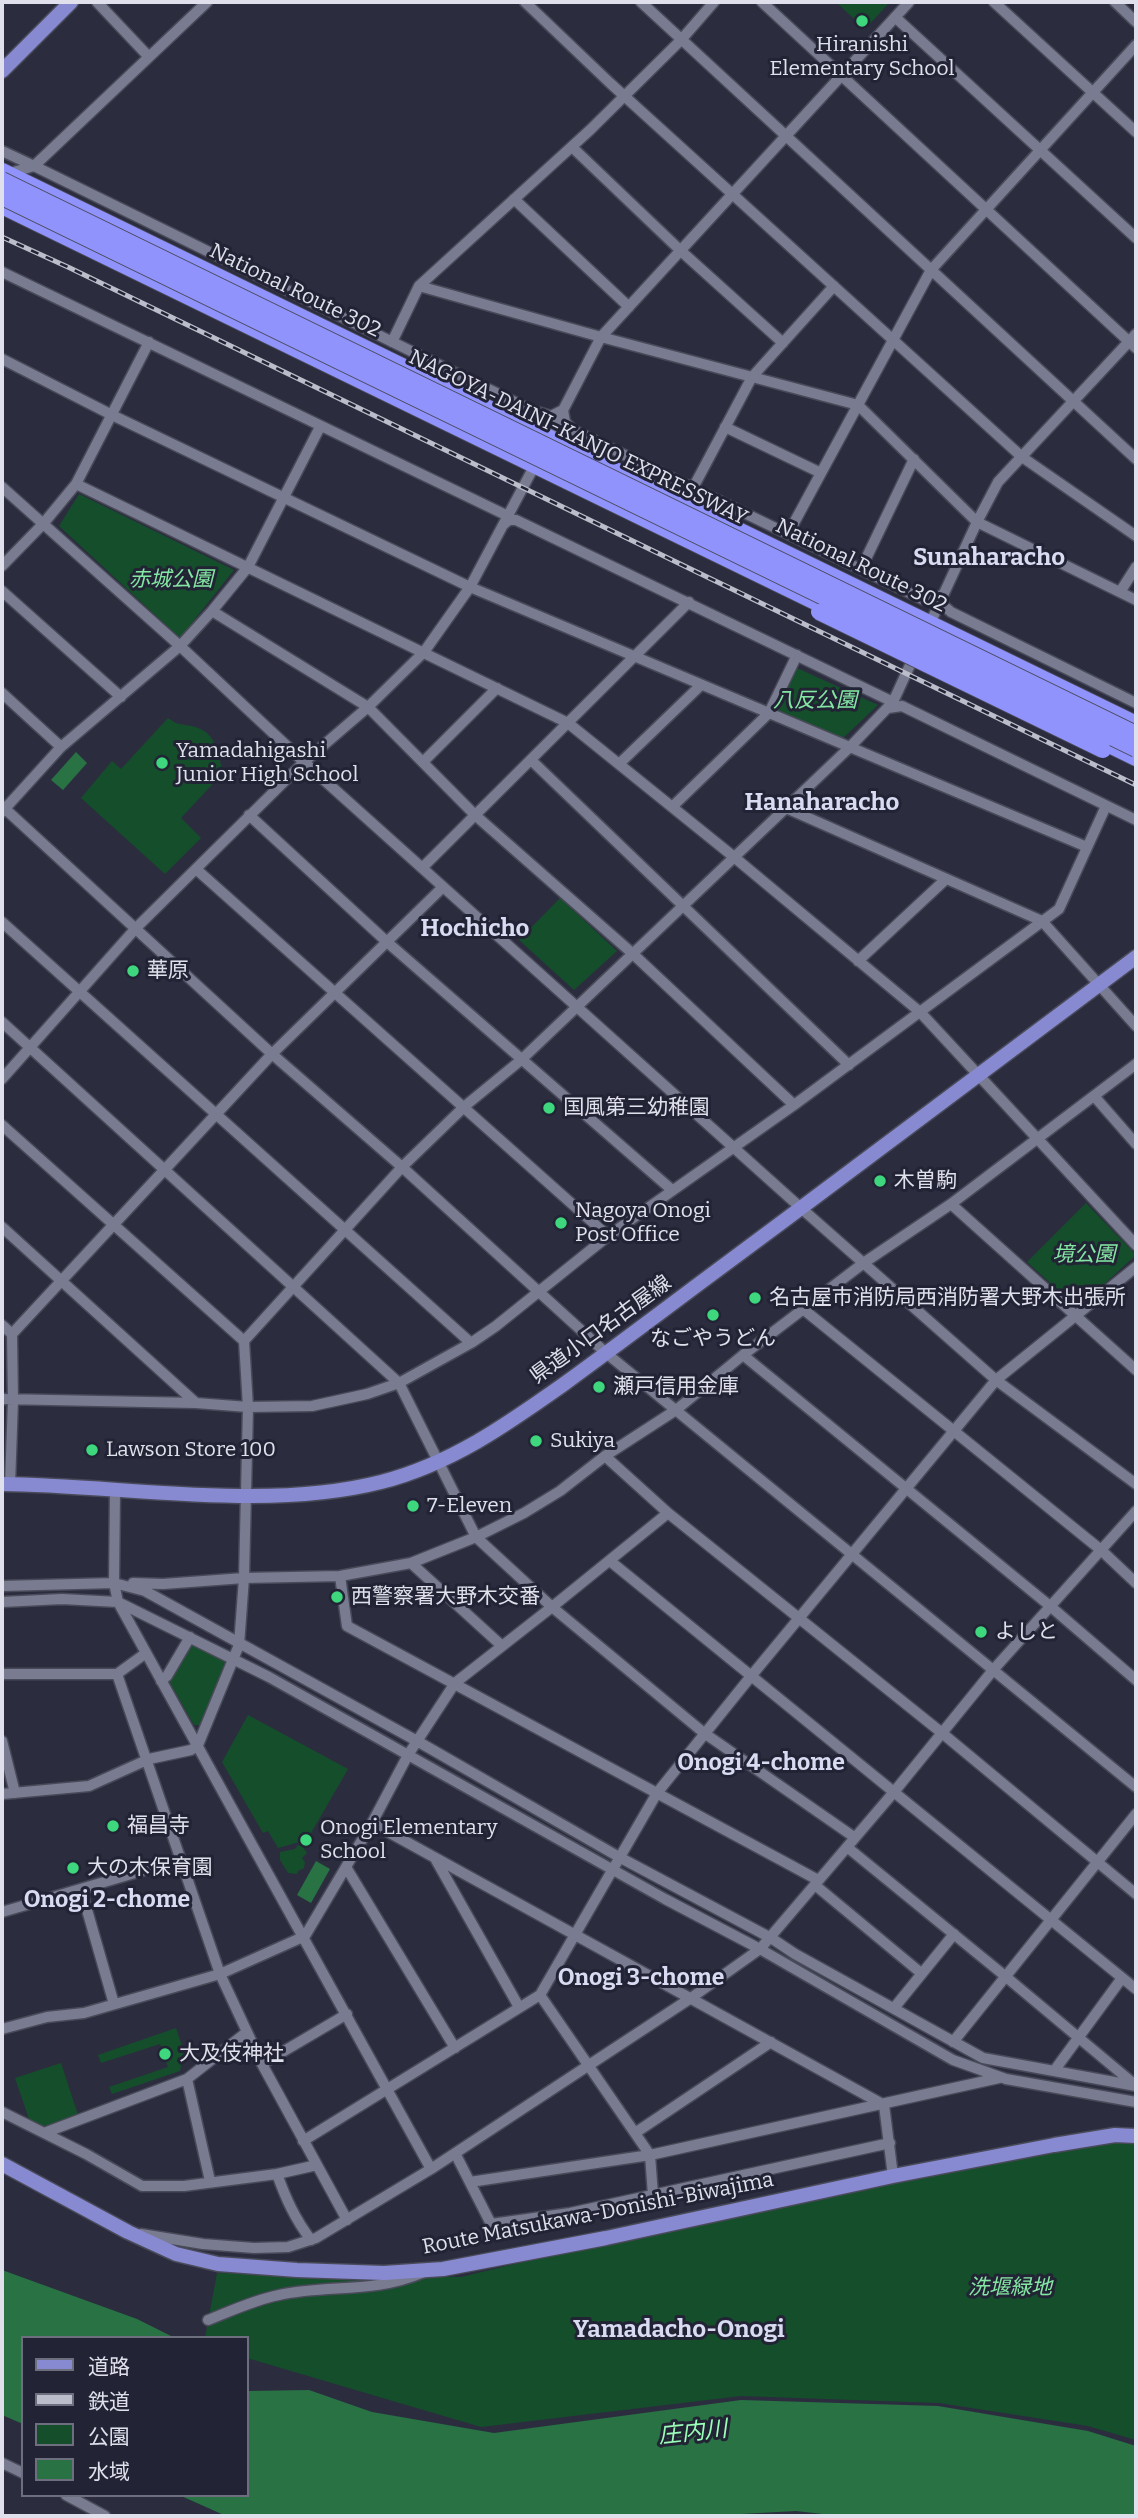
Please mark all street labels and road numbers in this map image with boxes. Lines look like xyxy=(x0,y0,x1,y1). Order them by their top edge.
street label: National Route 302 xyxy=(205,239,385,343)
street label: NAGOYA-DAINI-KANJO EXPRESSWAY xyxy=(405,345,751,531)
street label: National Route 302 xyxy=(771,514,951,618)
street label: 県道小口名古屋線 xyxy=(526,1270,676,1390)
street label: Route Matsukawa-Donishi-Biwajima xyxy=(420,2168,776,2260)

